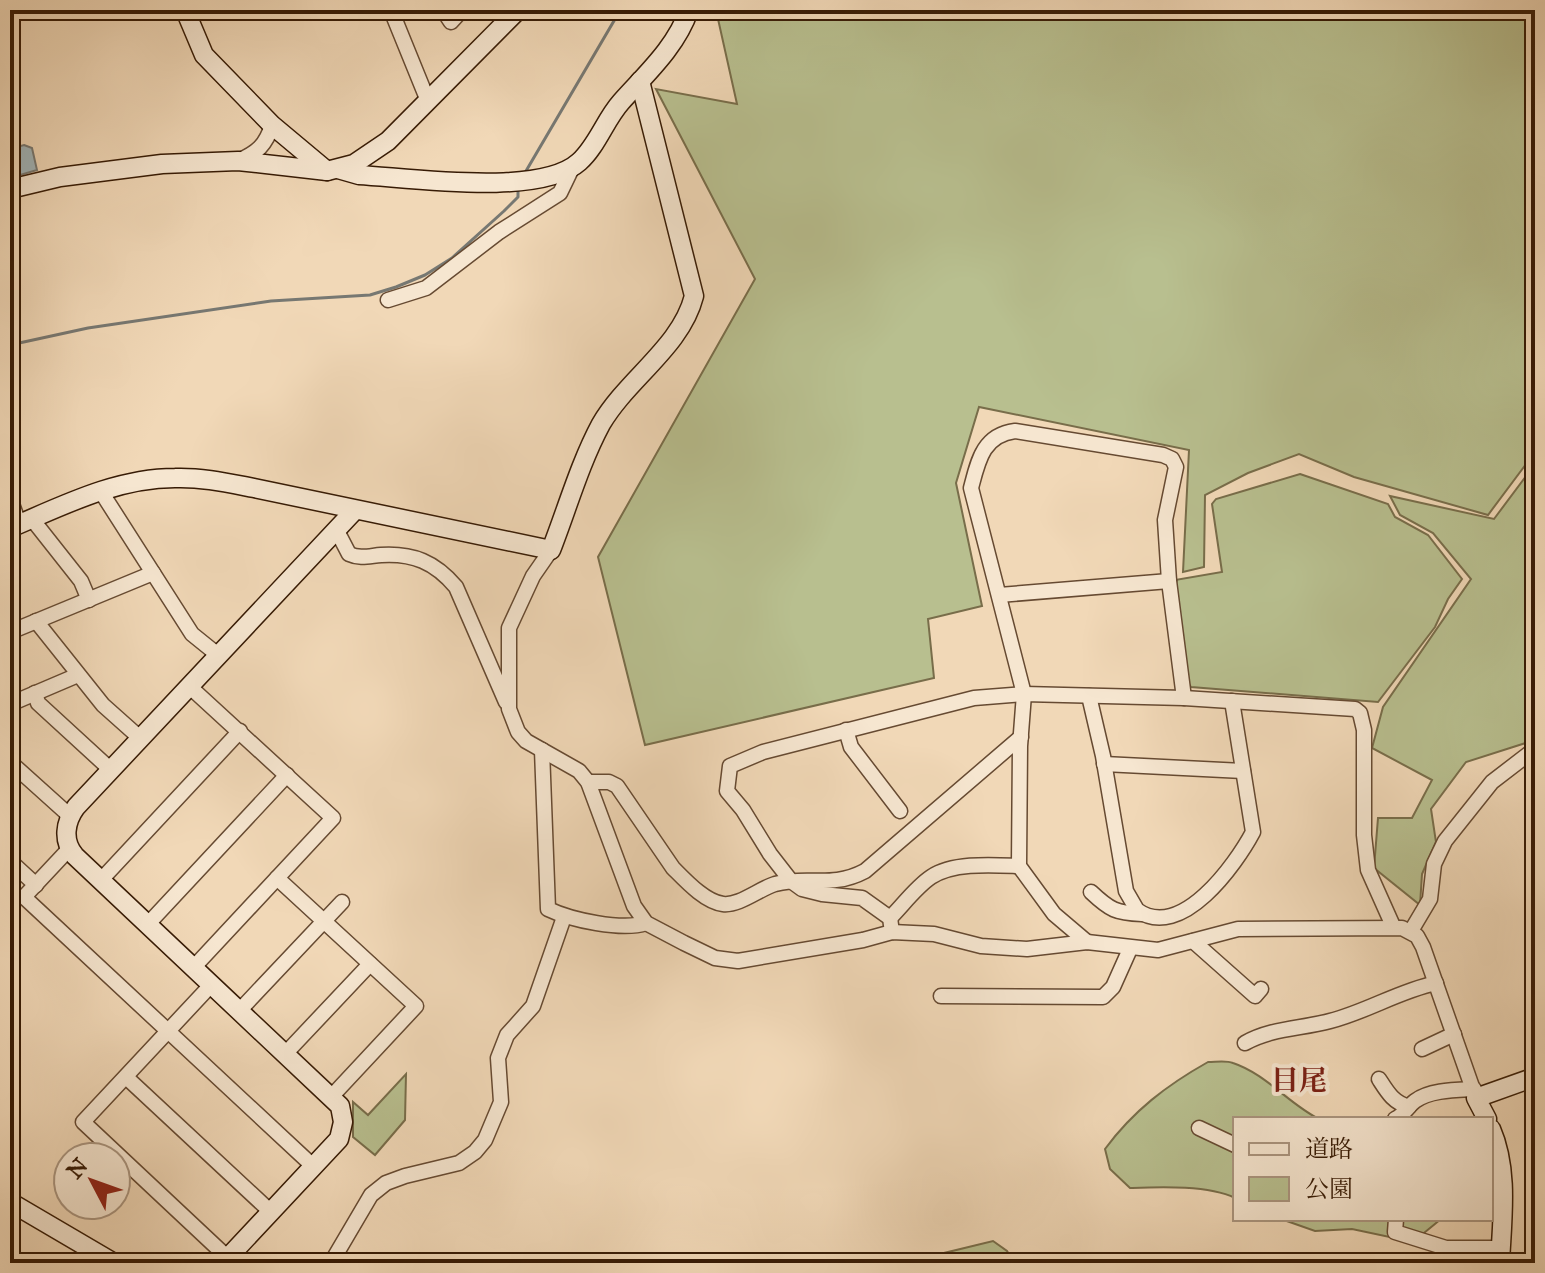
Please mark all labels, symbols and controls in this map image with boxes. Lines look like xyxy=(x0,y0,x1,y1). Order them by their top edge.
district label: 目尾 xyxy=(1271,1063,1327,1098)
legend xyxy=(1233,1117,1493,1221)
text: 道路 xyxy=(1305,1134,1353,1164)
north arrow xyxy=(52,1141,132,1221)
text: N xyxy=(61,1152,94,1184)
text: 公園 xyxy=(1305,1174,1353,1204)

